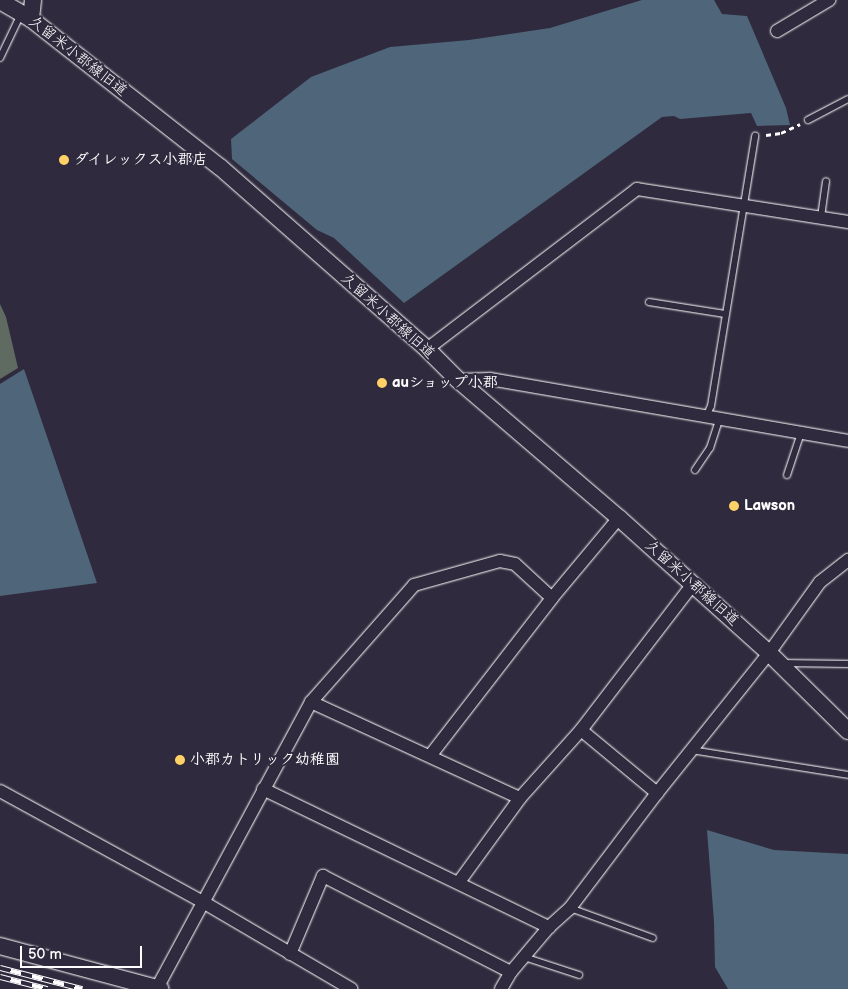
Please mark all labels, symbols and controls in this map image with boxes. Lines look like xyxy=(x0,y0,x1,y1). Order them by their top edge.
street label: 久留米小郡線旧道 xyxy=(25,12,131,100)
place label: ダイレックス小郡店 xyxy=(74,151,209,169)
marker: ダイレックス小郡店 xyxy=(58,154,70,166)
street label: 久留米小郡線旧道 xyxy=(337,269,439,363)
place label: auショップ小郡 xyxy=(392,374,499,392)
marker: auショップ小郡 xyxy=(376,377,388,389)
place label: Lawson xyxy=(744,497,795,515)
marker: Lawson xyxy=(728,500,740,512)
street label: 久留米小郡線旧道 xyxy=(641,536,743,630)
place label: 小郡カトリック幼稚園 xyxy=(190,751,340,769)
marker: 小郡カトリック幼稚園 xyxy=(174,754,186,766)
scale bar xyxy=(22,936,145,968)
text: 50 m xyxy=(28,945,62,964)

